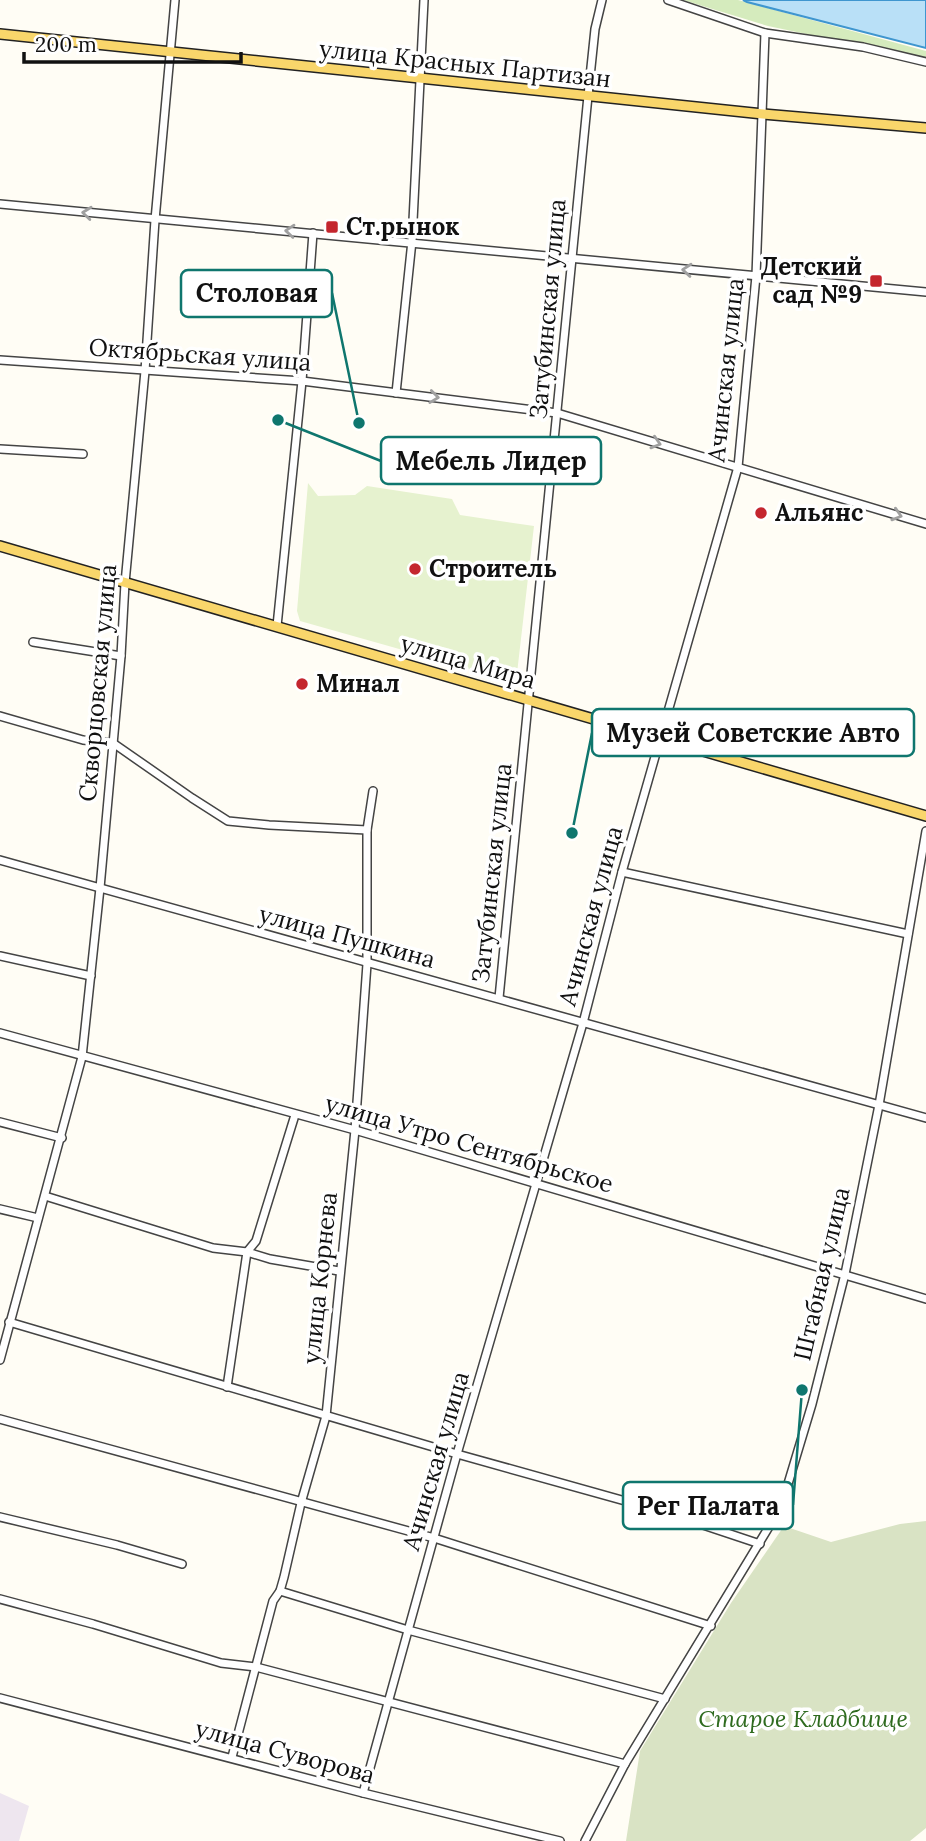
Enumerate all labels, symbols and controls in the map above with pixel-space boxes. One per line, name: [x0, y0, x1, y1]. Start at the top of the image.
scale bar: [24, 21, 242, 65]
text: 200 m: [35, 31, 97, 58]
street label: улица Красных Партизан: [318, 33, 612, 94]
street label: Затубинская улица: [522, 197, 573, 420]
one-way arrow: [81, 206, 92, 221]
place label: Ст.рынок: [346, 211, 460, 242]
marker: Ст.рынок: [324, 219, 340, 235]
one-way arrow: [284, 224, 295, 239]
place label: Детский сад №9: [760, 251, 862, 310]
one-way arrow: [681, 262, 693, 277]
callout: Столовая: [181, 270, 332, 317]
marker: Детский сад №9: [868, 273, 884, 289]
text: Столовая: [196, 276, 318, 309]
street label: Ачинская улица: [700, 276, 751, 464]
street label: Октябрьская улица: [88, 331, 312, 378]
one-way arrow: [428, 390, 440, 405]
one-way arrow: [650, 434, 662, 449]
callout: Мебель Лидер: [381, 437, 601, 484]
text: Мебель Лидер: [395, 444, 587, 477]
place label: Альянс: [775, 497, 864, 528]
marker: Альянс: [753, 505, 769, 521]
one-way arrow: [891, 507, 903, 522]
place label: Строитель: [429, 553, 557, 584]
marker: Строитель: [407, 561, 423, 577]
street label: Скворцовская улица: [72, 563, 123, 803]
street label: улица Мира: [397, 627, 539, 696]
place label: Минал: [316, 668, 400, 699]
marker: Минал: [294, 676, 310, 692]
callout: Музей Советские Авто: [592, 709, 914, 756]
text: Музей Советские Авто: [606, 716, 900, 749]
street label: Затубинская улица: [465, 761, 518, 985]
street label: Ачинская улица: [551, 823, 629, 1010]
street label: улица Пушкина: [256, 898, 439, 975]
street label: улица Утро Сентябрьское: [322, 1088, 617, 1200]
street label: Штабная улица: [786, 1184, 857, 1364]
street label: улица Корнева: [295, 1191, 344, 1365]
street label: Ачинская улица: [395, 1368, 476, 1555]
callout: Рег Палата: [623, 1482, 793, 1529]
text: Рег Палата: [637, 1489, 780, 1522]
park label: Старое Кладбище: [698, 1703, 908, 1734]
street label: улица Суворова: [192, 1713, 378, 1790]

